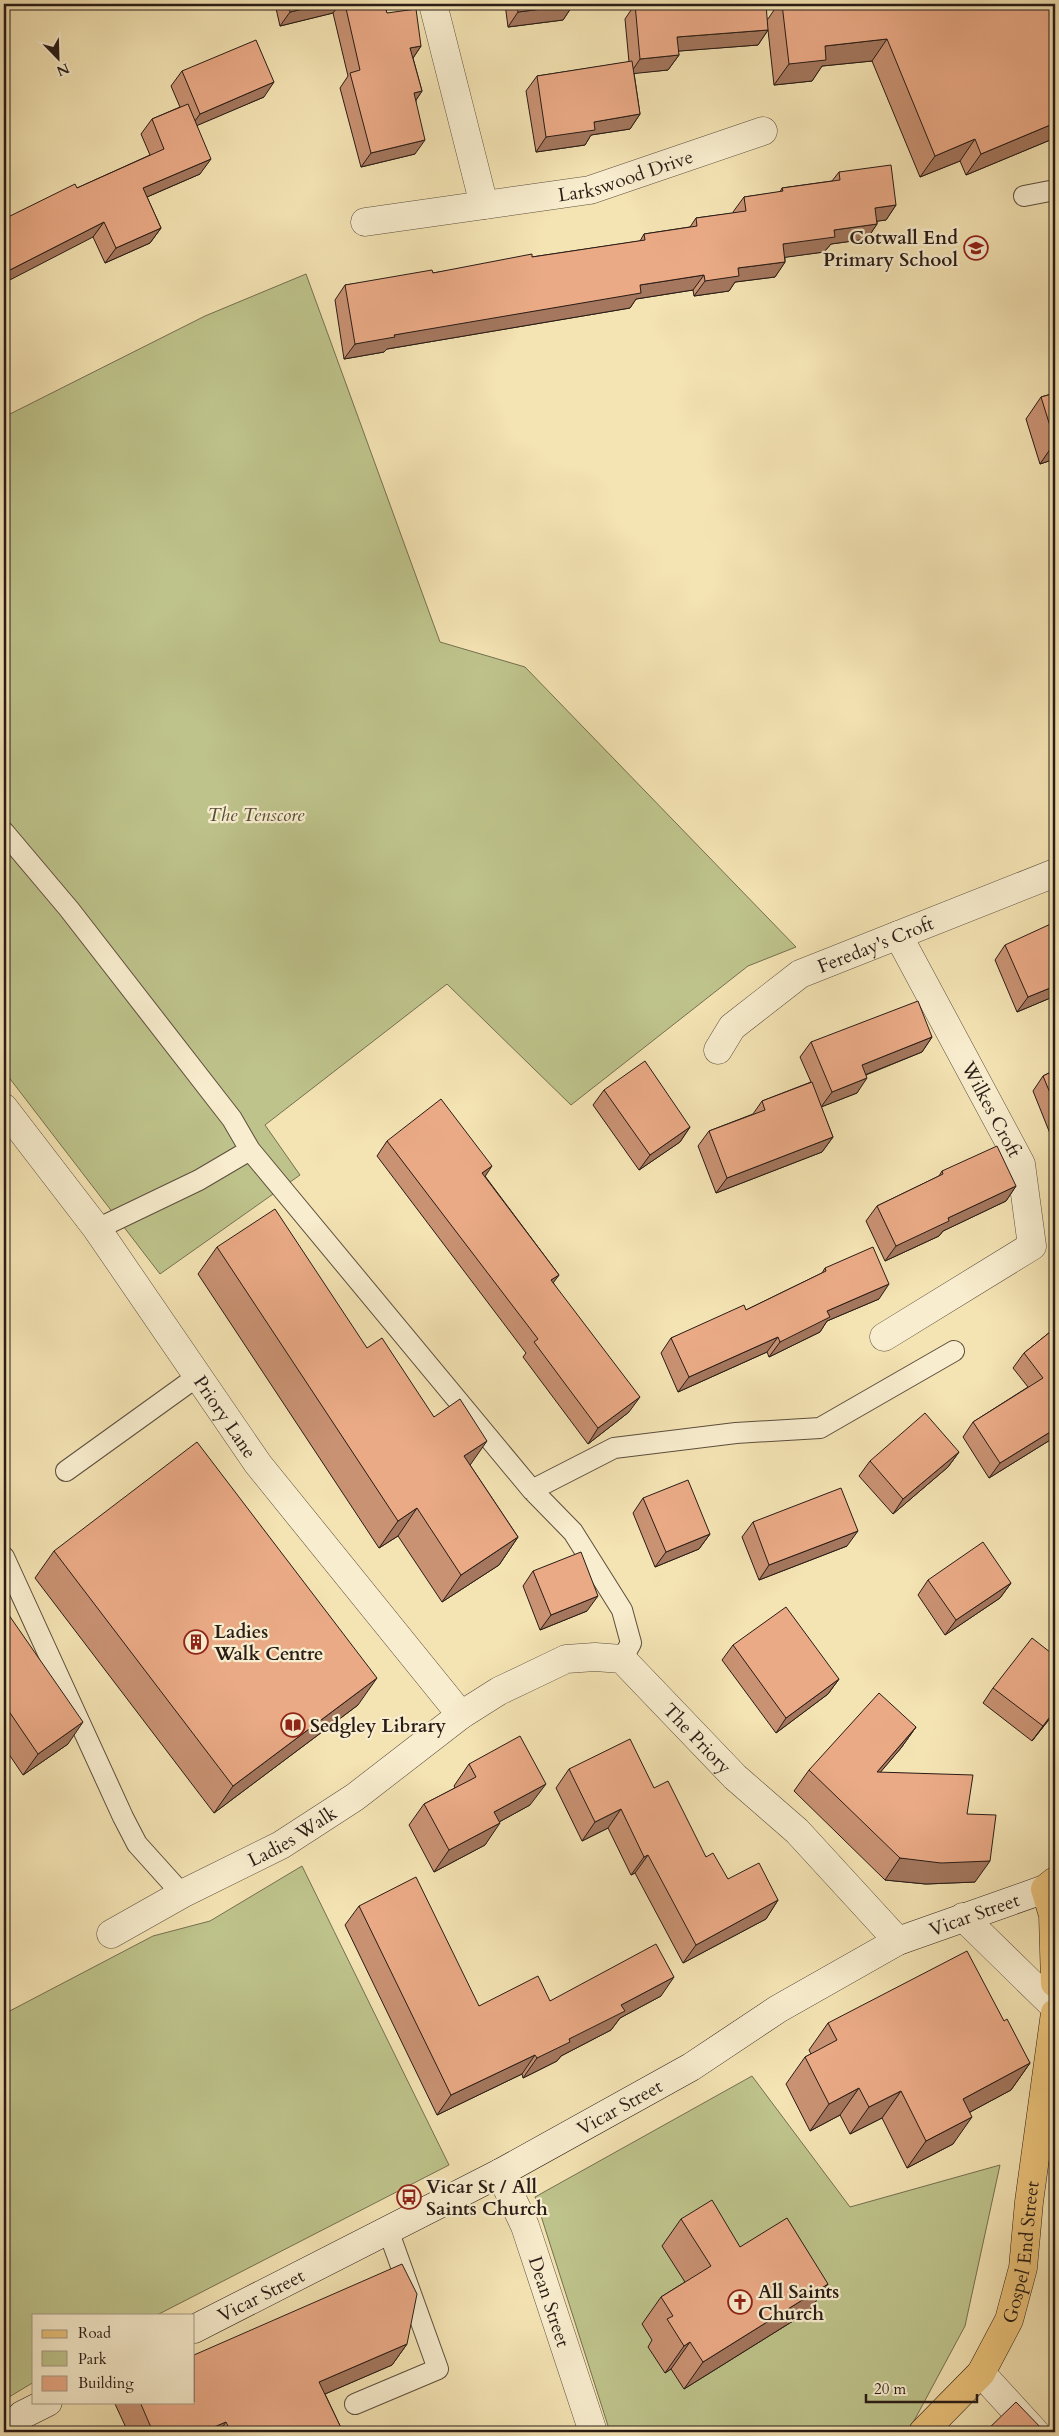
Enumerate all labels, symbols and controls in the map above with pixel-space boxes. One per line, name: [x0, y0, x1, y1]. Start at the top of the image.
north arrow: [32, 32, 82, 82]
text: N: [54, 58, 72, 81]
street label: Larkswood Drive: [556, 144, 697, 208]
place label: Cotwall End Primary School: [823, 225, 958, 273]
school or university icon: Cotwall End Primary School: [963, 235, 989, 261]
park label: The Tenscore: [208, 802, 305, 828]
street label: Fereday's Croft: [814, 910, 937, 980]
street label: Wilkes Croft: [955, 1056, 1027, 1162]
street label: Priory Lane: [187, 1371, 262, 1464]
place label: Ladies Walk Centre: [213, 1619, 323, 1667]
building icon: Ladies Walk Centre: [183, 1629, 209, 1655]
street label: The Priory: [657, 1698, 737, 1780]
library icon: Sedgley Library: [280, 1712, 306, 1738]
place label: Sedgley Library: [310, 1713, 446, 1739]
street label: Ladies Walk: [244, 1800, 343, 1873]
street label: Vicar Street: [926, 1887, 1023, 1943]
street label: Vicar Street: [572, 2073, 667, 2142]
place label: Vicar St / All Saints Church: [426, 2174, 548, 2222]
street label: Gospel End Street: [997, 2179, 1046, 2326]
bus stop icon: Vicar St / All Saints Church: [396, 2184, 422, 2210]
street label: Dean Street: [522, 2253, 576, 2350]
street label: Vicar Street: [213, 2263, 309, 2329]
place label: All Saints Church: [758, 2279, 839, 2327]
church icon: All Saints Church: [727, 2289, 753, 2315]
legend: [32, 2314, 195, 2404]
text: Road: [78, 2323, 111, 2343]
text: Park: [78, 2349, 107, 2369]
scale bar: [866, 2371, 978, 2403]
text: Building: [78, 2373, 134, 2393]
text: 20 m: [874, 2379, 906, 2399]

